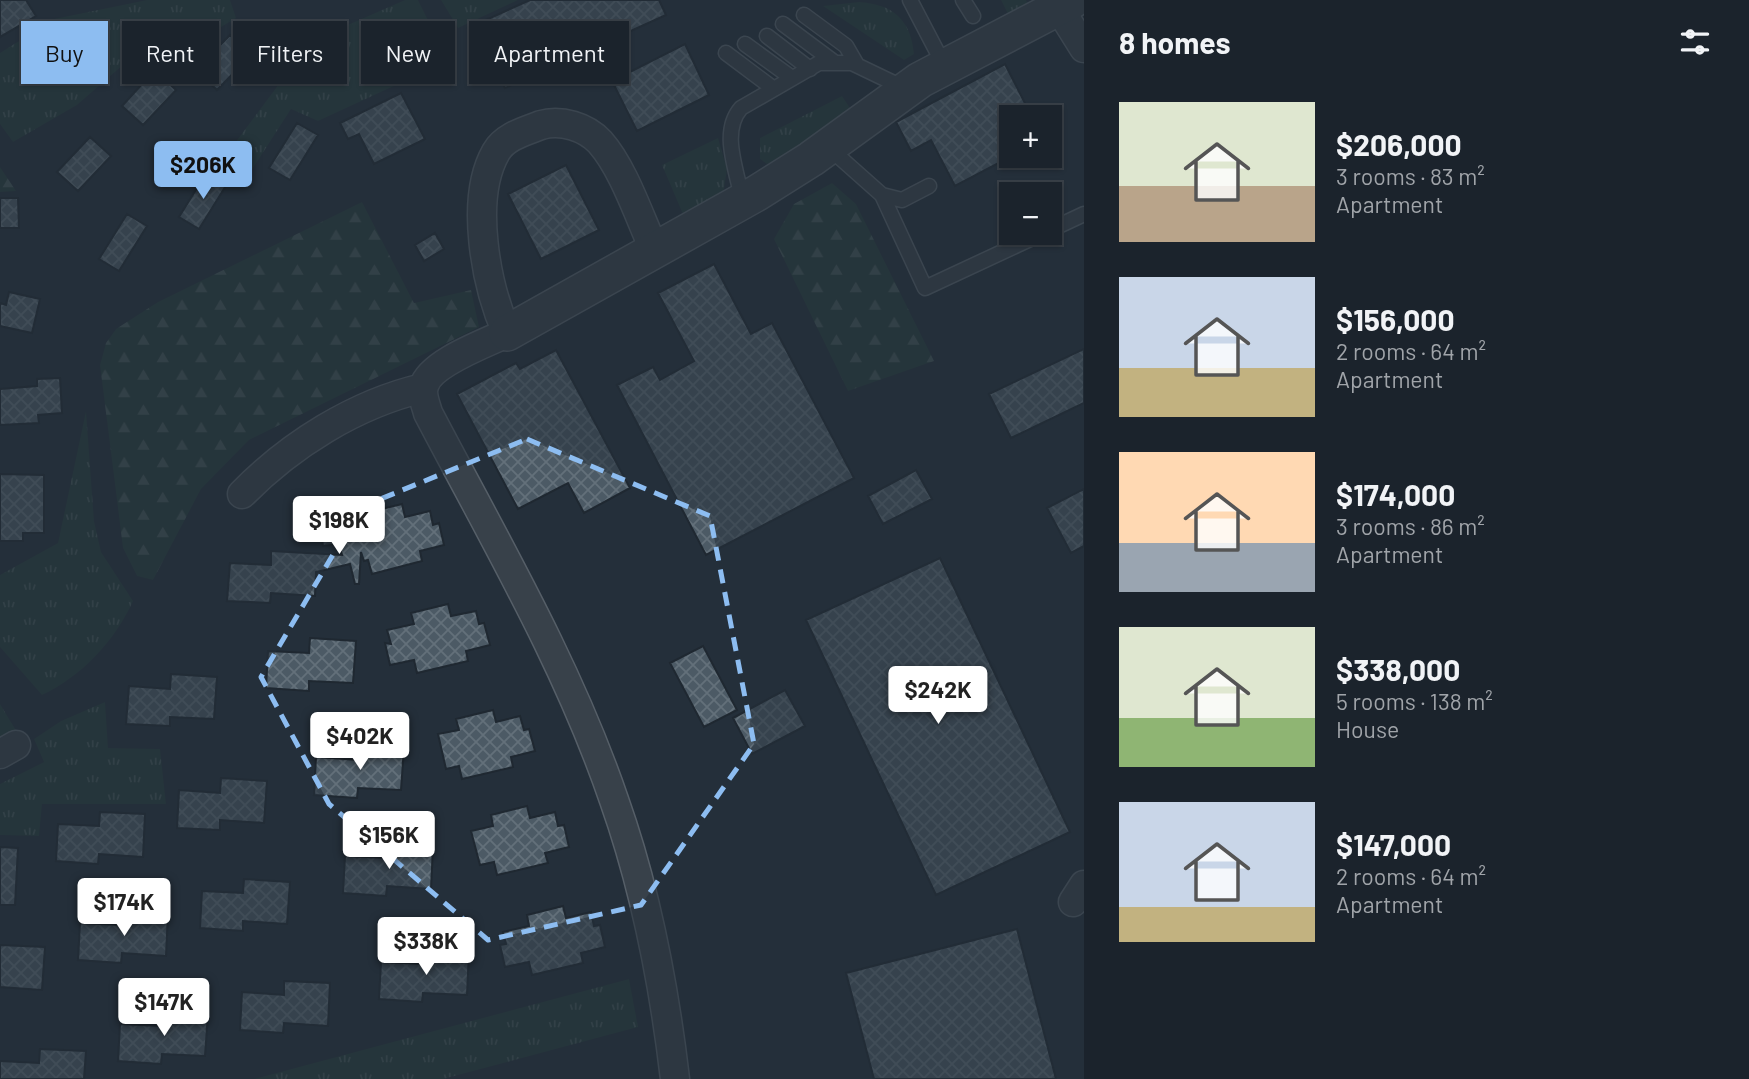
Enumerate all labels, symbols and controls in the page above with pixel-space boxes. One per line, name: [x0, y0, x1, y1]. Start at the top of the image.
chip: Buy: [21, 21, 108, 84]
chip: Rent: [122, 21, 219, 84]
chip: Filters: [233, 21, 347, 84]
chip: New: [361, 21, 455, 84]
chip: Apartment: [469, 21, 629, 84]
icon: filters: [1676, 23, 1714, 61]
text: 8 homes: [1119, 24, 1230, 60]
map controls: [999, 105, 1062, 245]
button: +: [999, 105, 1062, 168]
text: $206,000: [1336, 126, 1462, 162]
icon: home: [1175, 130, 1259, 214]
pin: $206K: [154, 142, 252, 201]
text: $206K: [170, 150, 236, 178]
text: 3 rooms · 83 m²: [1336, 162, 1485, 190]
button: −: [999, 182, 1062, 245]
text: Apartment: [1336, 190, 1443, 218]
text: $156,000: [1336, 301, 1455, 337]
icon: home: [1175, 305, 1259, 389]
text: 2 rooms · 64 m²: [1336, 337, 1486, 365]
text: Apartment: [1336, 365, 1443, 393]
text: $174,000: [1336, 476, 1455, 512]
icon: home: [1175, 480, 1259, 564]
pin: $198K: [290, 496, 388, 556]
text: $198K: [309, 505, 369, 533]
text: 3 rooms · 86 m²: [1336, 512, 1485, 540]
text: Apartment: [1336, 540, 1443, 568]
text: $338,000: [1336, 651, 1460, 687]
icon: home: [1175, 655, 1259, 739]
pin: $242K: [889, 666, 987, 726]
text: $242K: [904, 675, 972, 703]
text: 5 rooms · 138 m²: [1336, 687, 1493, 715]
pin: $402K: [311, 712, 409, 772]
text: House: [1336, 715, 1399, 743]
text: $402K: [326, 721, 394, 749]
pin: $156K: [340, 812, 438, 871]
text: $156K: [359, 820, 419, 848]
text: $147,000: [1336, 826, 1451, 862]
icon: home: [1175, 830, 1259, 914]
text: 2 rooms · 64 m²: [1336, 862, 1486, 890]
pin: $174K: [75, 878, 173, 938]
text: $174K: [93, 887, 155, 915]
text: Apartment: [1336, 890, 1443, 918]
pin: $338K: [377, 918, 475, 977]
text: $338K: [394, 926, 458, 954]
pin: $147K: [115, 978, 213, 1038]
text: $147K: [134, 987, 194, 1015]

